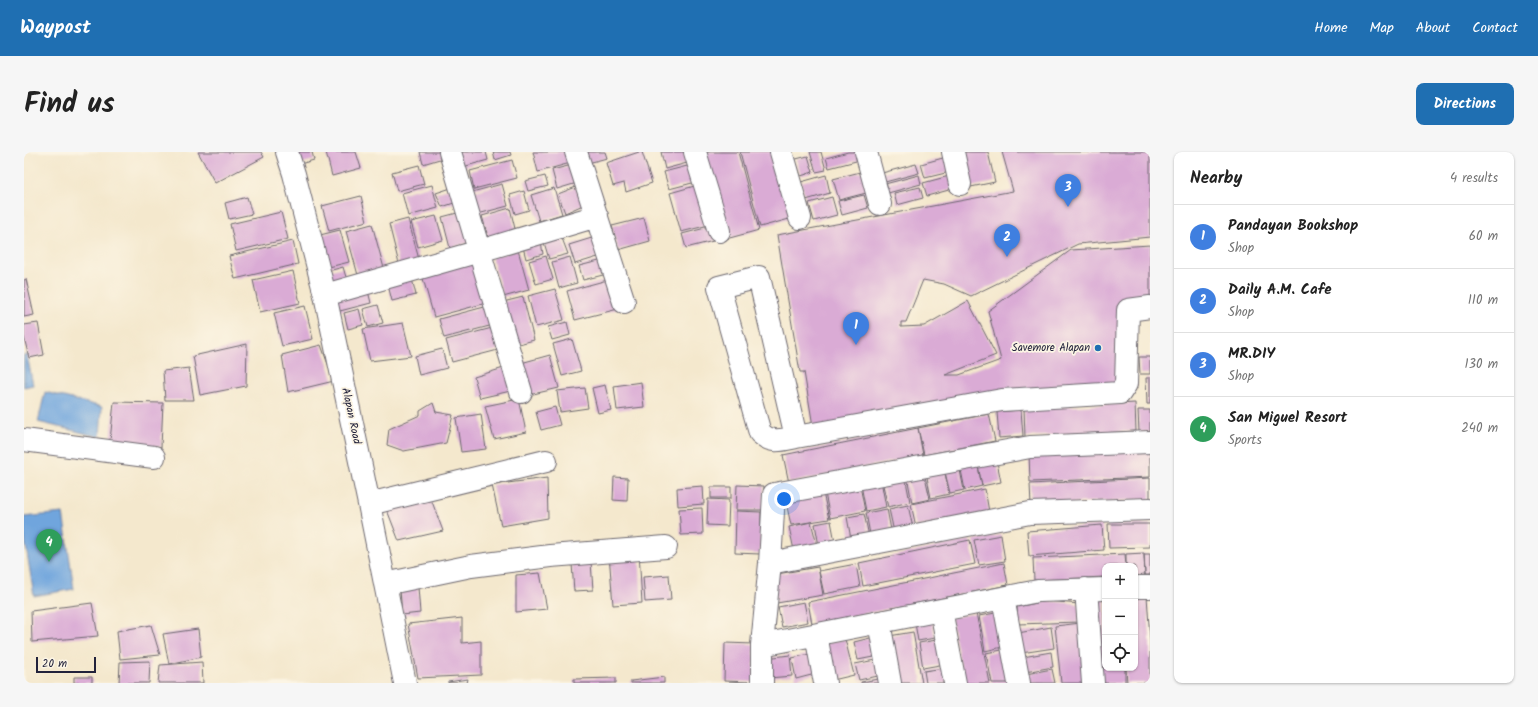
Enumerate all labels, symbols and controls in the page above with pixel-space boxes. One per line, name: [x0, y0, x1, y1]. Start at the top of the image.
text: Waypost: [20, 13, 91, 43]
text: Home: [1314, 17, 1348, 39]
text: Map: [1370, 17, 1394, 39]
text: About: [1416, 17, 1450, 39]
text: Contact: [1472, 17, 1518, 39]
text: Find us: [24, 82, 115, 127]
button: Directions: [1416, 83, 1514, 125]
text: Nearby: [1190, 165, 1242, 192]
text: 4 results: [1450, 168, 1498, 189]
pin: 3: [1055, 174, 1081, 207]
text: Pandayan Bookshop: [1228, 214, 1358, 238]
pin: 2: [994, 224, 1020, 257]
text: 1: [1201, 226, 1205, 247]
text: 60 m: [1469, 226, 1498, 247]
text: Shop: [1228, 238, 1254, 259]
text: Daily A.M. Cafe: [1228, 278, 1332, 302]
text: 2: [1199, 290, 1207, 311]
text: 110 m: [1468, 290, 1498, 311]
text: Shop: [1228, 302, 1254, 323]
pin: 1: [843, 312, 869, 345]
place label: Savemore Alapan: [1012, 339, 1090, 357]
text: MR.DIY: [1228, 342, 1275, 366]
marker: Savemore Alapan: [1093, 343, 1103, 353]
text: 3: [1199, 354, 1207, 375]
text: 130 m: [1464, 354, 1498, 375]
text: Shop: [1228, 366, 1254, 387]
street label: Alapan Road: [336, 386, 366, 446]
text: San Miguel Resort: [1228, 406, 1347, 430]
text: 4: [1199, 418, 1207, 439]
text: 240 m: [1461, 418, 1498, 439]
text: Sports: [1228, 430, 1262, 451]
your location: [774, 489, 794, 509]
pin: 4: [36, 529, 62, 562]
map controls: [1102, 563, 1138, 671]
button: +: [1102, 563, 1138, 599]
button: −: [1102, 599, 1138, 635]
button: locate: [1102, 635, 1138, 671]
scale bar: [36, 655, 96, 674]
text: 20 m: [42, 655, 67, 673]

